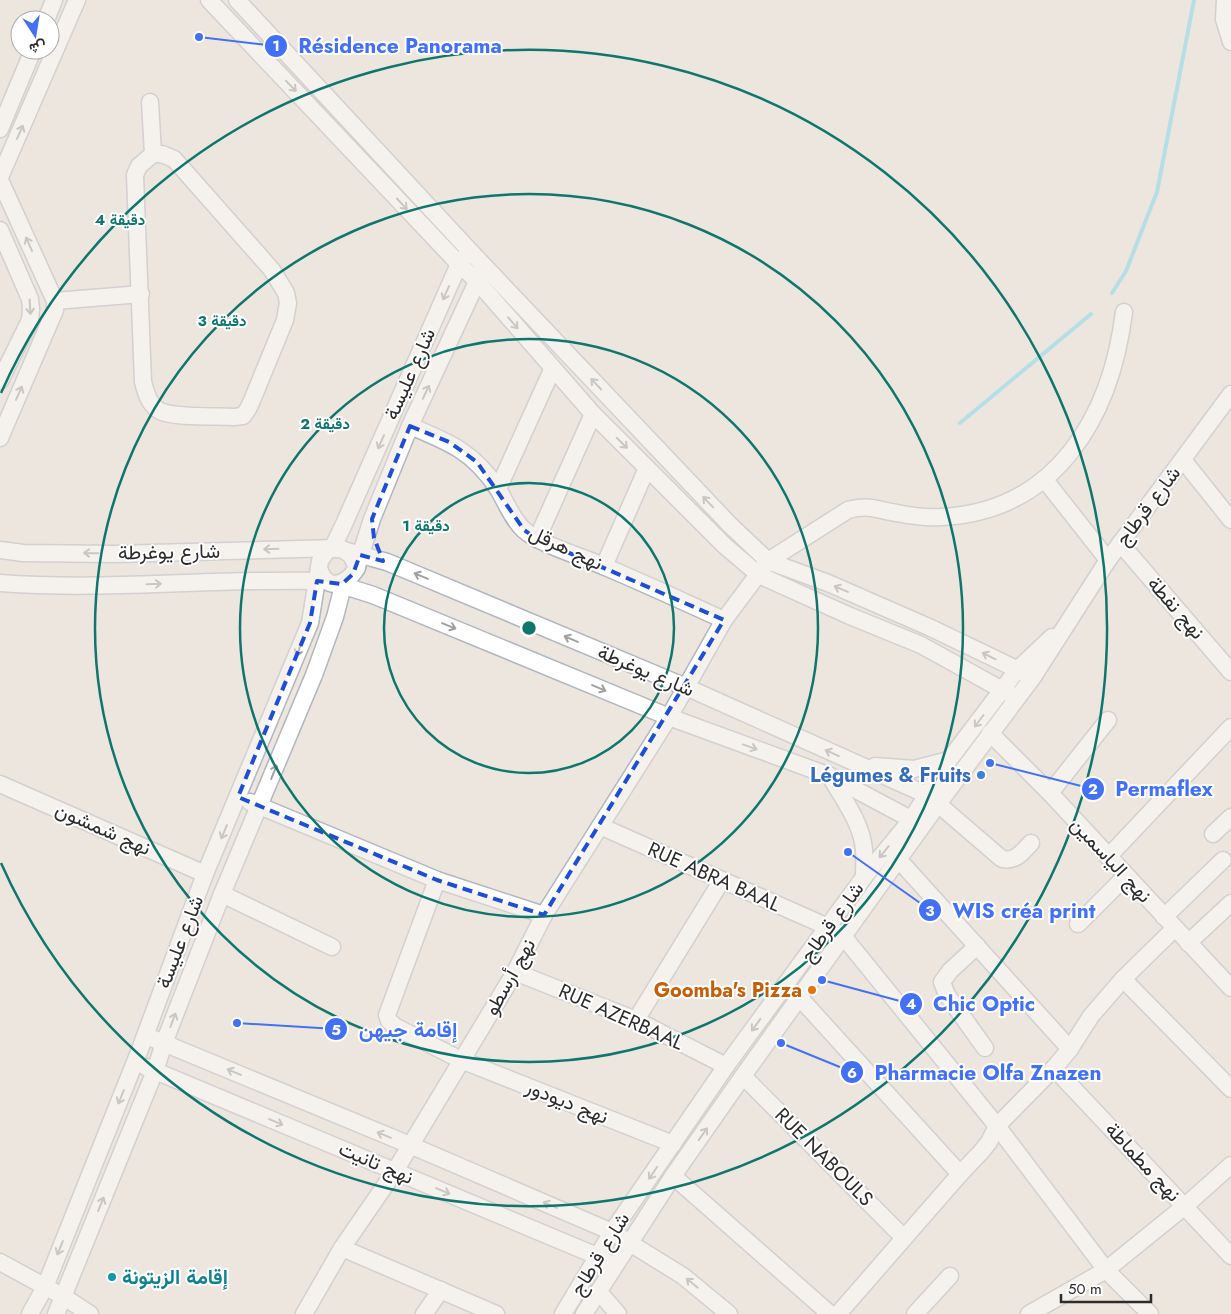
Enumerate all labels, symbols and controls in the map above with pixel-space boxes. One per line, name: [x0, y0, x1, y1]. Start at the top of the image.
north arrow: [10, 10, 60, 60]
callout: Résidence Panorama: [263, 28, 512, 64]
text: Résidence Panorama: [298, 31, 502, 61]
text: 1: [272, 35, 280, 57]
text: ش: [27, 36, 48, 59]
one-way arrow: [285, 79, 297, 92]
one-way arrow: [15, 125, 25, 140]
one-way arrow: [396, 198, 408, 211]
text: 4 دقيقة: [95, 209, 145, 231]
one-way arrow: [24, 237, 34, 252]
one-way arrow: [441, 285, 451, 300]
one-way arrow: [26, 299, 35, 315]
text: 3 دقيقة: [197, 310, 247, 332]
one-way arrow: [507, 317, 518, 330]
street label: شارع عليسة: [377, 324, 443, 424]
one-way arrow: [590, 377, 602, 390]
one-way arrow: [421, 385, 431, 400]
one-way arrow: [14, 386, 24, 401]
text: 2 دقيقة: [300, 413, 350, 435]
one-way arrow: [375, 434, 385, 449]
one-way arrow: [616, 437, 628, 449]
street label: شارع قرطاج: [1108, 460, 1188, 552]
one-way arrow: [702, 495, 714, 508]
text: 1 دقيقة: [402, 515, 450, 537]
street label: نهج هرقل: [524, 518, 608, 578]
street label: شارع يوغرطة: [118, 537, 220, 567]
one-way arrow: [264, 545, 280, 554]
one-way arrow: [84, 548, 100, 558]
street label: نهج نفطة: [1140, 570, 1212, 646]
one-way arrow: [414, 571, 429, 581]
one-way arrow: [145, 580, 161, 589]
one-way arrow: [834, 584, 849, 593]
centre of rings: [520, 619, 538, 637]
one-way arrow: [441, 621, 456, 631]
one-way arrow: [564, 634, 579, 643]
street label: شارع يوغرطة: [593, 638, 699, 704]
one-way arrow: [294, 641, 304, 656]
one-way arrow: [982, 651, 997, 660]
one-way arrow: [591, 684, 606, 693]
one-way arrow: [973, 714, 984, 727]
one-way arrow: [742, 743, 758, 752]
one-way arrow: [825, 748, 840, 758]
place label: Légumes & Fruits: [810, 761, 971, 790]
one-way arrow: [270, 765, 279, 781]
marker: Légumes & Fruits: [975, 769, 987, 781]
callout: Permaflex: [1081, 771, 1223, 807]
text: Permaflex: [1115, 774, 1214, 804]
text: 2: [1088, 778, 1098, 800]
street label: نهج شمشون: [51, 795, 155, 863]
street label: نهج الياسمين: [1064, 811, 1158, 909]
one-way arrow: [218, 824, 228, 839]
street label: RUE ABRA BAAL: [643, 835, 785, 919]
one-way arrow: [878, 846, 889, 859]
street label: شارع قرطاج: [793, 876, 871, 968]
street label: شارع عليسة: [149, 891, 211, 993]
callout: WIS créa print: [918, 892, 1106, 928]
text: WIS créa print: [953, 896, 1096, 926]
text: 3: [925, 900, 935, 922]
street label: نهج أرسطو: [477, 933, 543, 1021]
place label: Goomba's Pizza: [654, 976, 802, 1005]
street label: RUE AZERBAAL: [554, 977, 688, 1057]
marker: Goomba's Pizza: [806, 984, 818, 996]
callout: Chic Optic: [898, 986, 1045, 1022]
text: Chic Optic: [933, 989, 1035, 1019]
text: 4: [906, 993, 916, 1015]
callout: إقامة جيهن: [323, 1011, 467, 1047]
one-way arrow: [169, 1013, 178, 1028]
text: إقامة جيهن: [359, 1015, 457, 1045]
one-way arrow: [751, 1018, 761, 1032]
text: 5: [331, 1019, 341, 1041]
callout: Pharmacie Olfa Znazen: [839, 1054, 1111, 1090]
text: Pharmacie Olfa Znazen: [875, 1058, 1101, 1088]
text: 6: [847, 1062, 857, 1084]
one-way arrow: [227, 1067, 242, 1077]
street label: نهج ديودور: [521, 1072, 613, 1132]
one-way arrow: [115, 1089, 125, 1104]
street label: RUE NABOULS: [768, 1101, 880, 1213]
street label: نهج مطماطة: [1098, 1116, 1188, 1208]
one-way arrow: [269, 1118, 284, 1127]
one-way arrow: [698, 1127, 708, 1141]
one-way arrow: [377, 1129, 392, 1139]
street label: نهج تانيت: [334, 1134, 418, 1192]
one-way arrow: [648, 1166, 658, 1180]
one-way arrow: [434, 1187, 450, 1196]
one-way arrow: [97, 1197, 106, 1212]
one-way arrow: [543, 1200, 558, 1210]
street label: شارع قرطاج: [563, 1207, 637, 1301]
one-way arrow: [55, 1240, 65, 1255]
place label: إقامة الزيتونة: [122, 1263, 228, 1292]
marker: إقامة الزيتونة: [106, 1271, 118, 1283]
scale bar: [1061, 1272, 1151, 1304]
one-way arrow: [685, 1278, 698, 1289]
text: 50 m: [1068, 1278, 1102, 1300]

